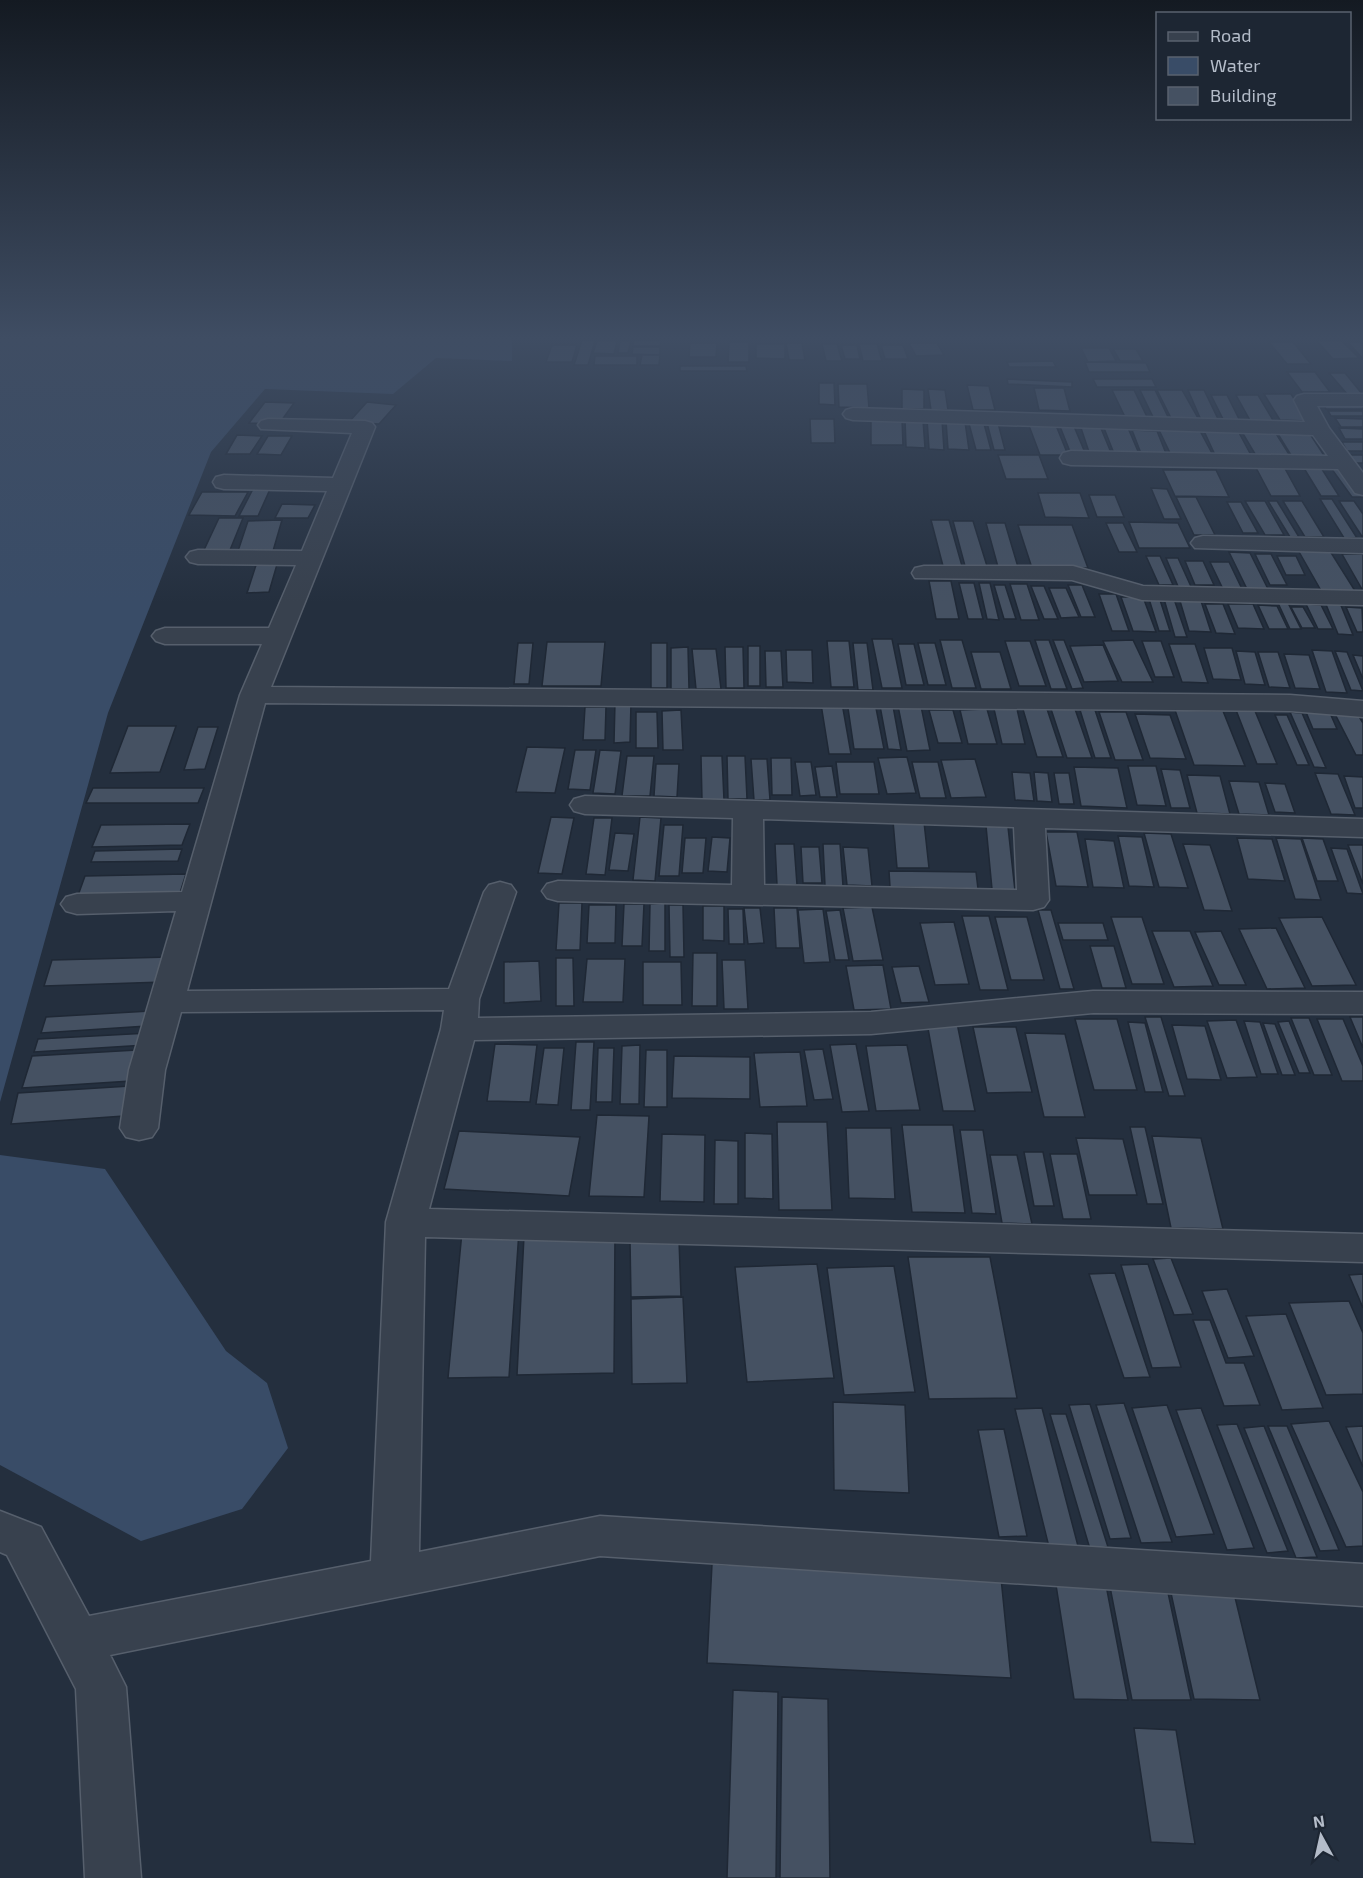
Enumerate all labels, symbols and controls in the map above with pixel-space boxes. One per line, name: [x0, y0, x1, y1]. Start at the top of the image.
legend: [1156, 12, 1351, 120]
text: Road: [1210, 24, 1251, 46]
text: Water: [1210, 54, 1260, 76]
text: Building: [1210, 84, 1277, 106]
north arrow: [1291, 1806, 1351, 1866]
text: N: [1312, 1810, 1326, 1831]

